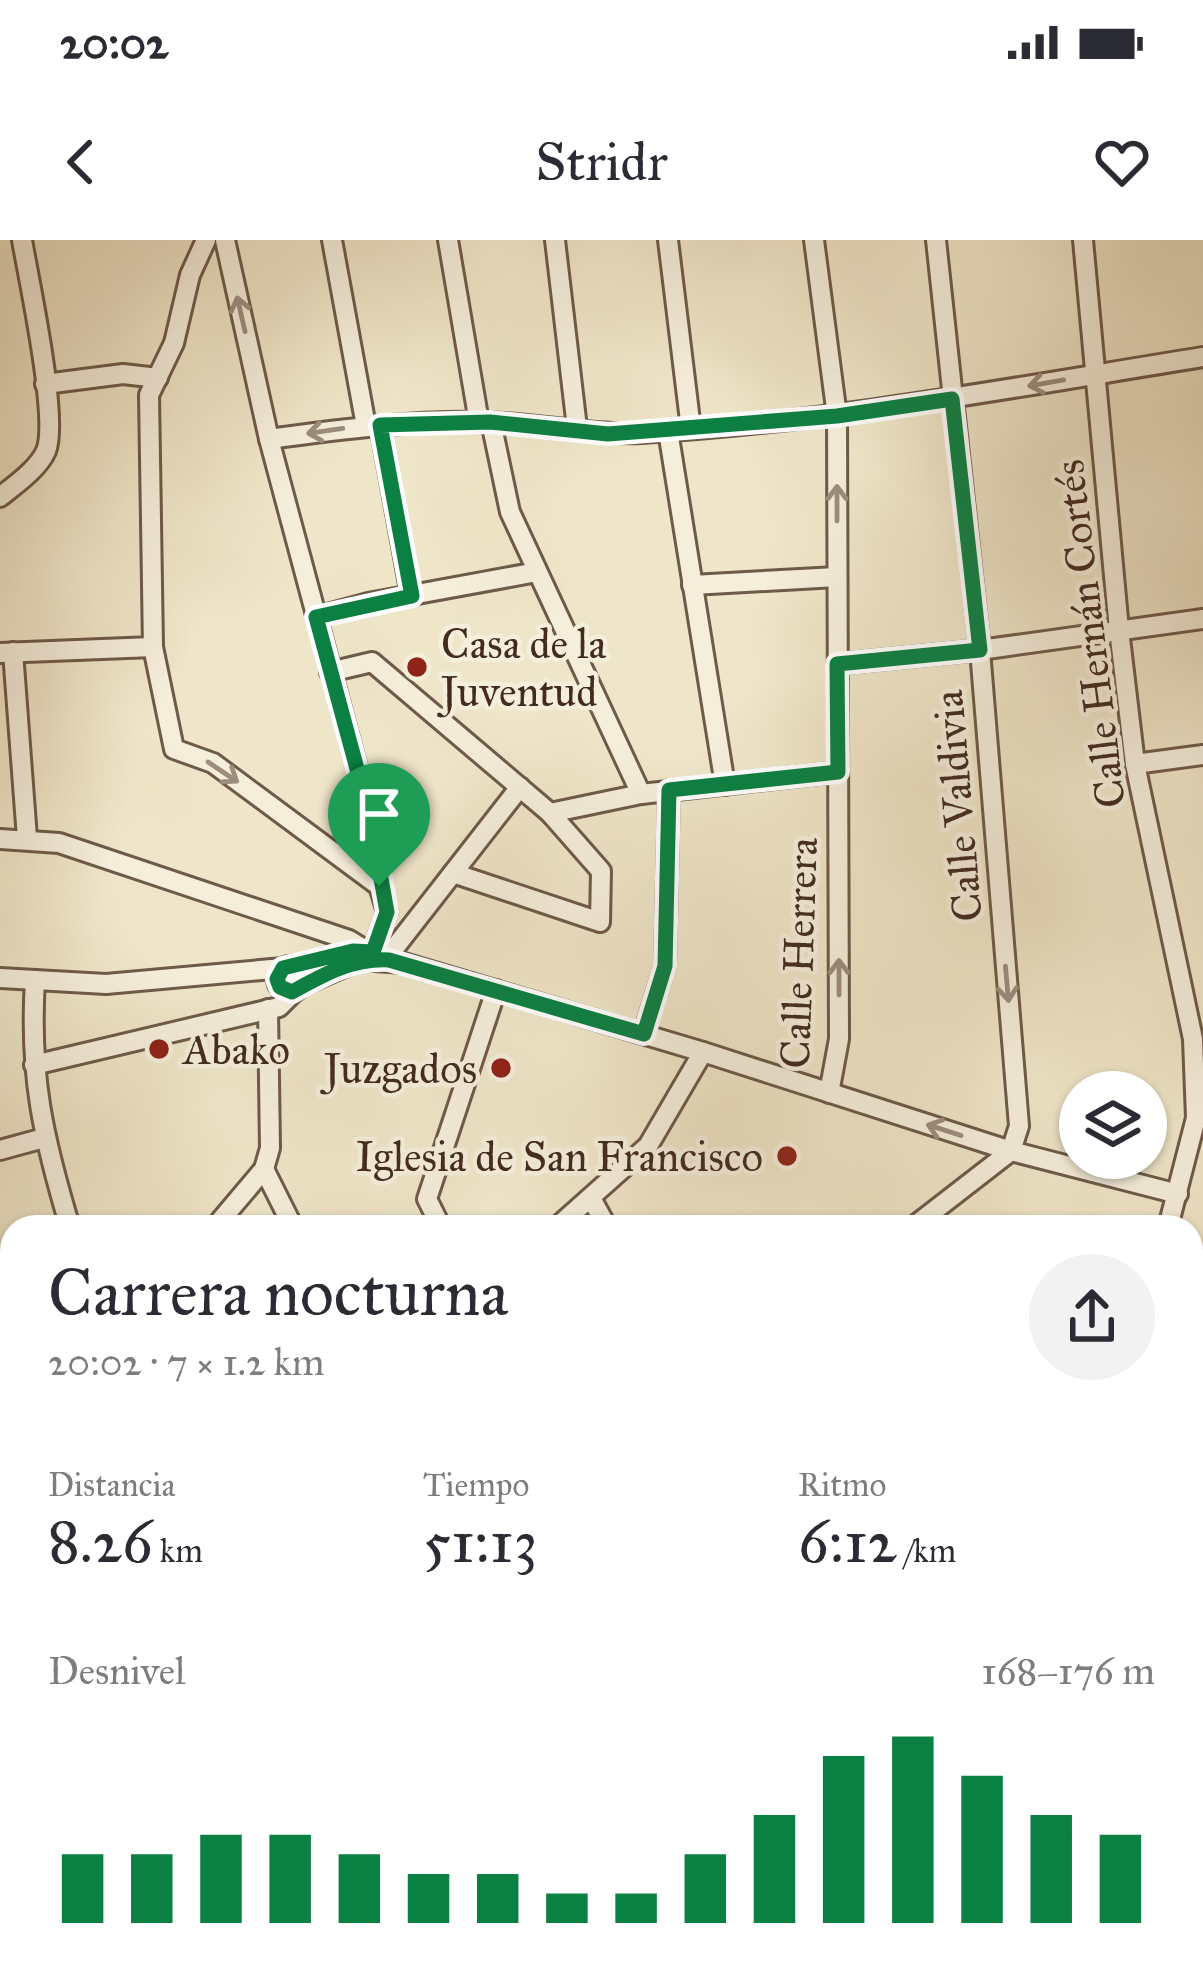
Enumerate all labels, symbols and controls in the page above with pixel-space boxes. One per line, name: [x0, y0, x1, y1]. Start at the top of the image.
text: 20:02: [60, 15, 168, 70]
icon: back: [48, 129, 114, 195]
text: Stridr: [535, 129, 668, 195]
icon: heart: [1089, 129, 1155, 195]
one-way arrow: [229, 296, 251, 334]
one-way arrow: [1027, 372, 1066, 395]
one-way arrow: [306, 421, 345, 443]
street label: Calle Hernán Cortés: [1043, 457, 1137, 811]
one-way arrow: [826, 484, 848, 523]
place label: Casa de la Juventud: [437, 618, 606, 718]
marker: Casa de la Juventud: [404, 654, 430, 680]
street label: Calle Valdivia: [922, 688, 994, 924]
one-way arrow: [206, 759, 240, 784]
pin: [328, 763, 430, 886]
icon: arrive: [346, 781, 412, 847]
street label: Calle Herrera: [769, 836, 829, 1069]
one-way arrow: [828, 958, 850, 997]
one-way arrow: [996, 963, 1019, 1002]
place label: Abako: [181, 1024, 290, 1076]
marker: Abako: [146, 1036, 172, 1062]
place label: Juzgados: [320, 1043, 477, 1095]
marker: Juzgados: [488, 1055, 514, 1081]
map controls: [1059, 1071, 1167, 1179]
button: layers: [1059, 1071, 1167, 1179]
one-way arrow: [926, 1117, 964, 1139]
place label: Iglesia de San Francisco: [356, 1131, 763, 1183]
marker: Iglesia de San Francisco: [774, 1143, 800, 1169]
text: Carrera nocturna: [48, 1252, 508, 1333]
button: share: [1029, 1254, 1155, 1380]
text: 20:02 · 7 × 1.2 km: [48, 1338, 324, 1386]
text: Distancia: [48, 1465, 176, 1505]
text: Tiempo: [423, 1465, 529, 1505]
text: Ritmo: [798, 1465, 886, 1505]
text: 8.26: [48, 1505, 153, 1578]
text: 51:13: [423, 1505, 537, 1578]
text: 6:12: [798, 1505, 897, 1578]
text: km: [153, 1531, 203, 1571]
text: /km: [897, 1531, 956, 1571]
text: Desnivel: [48, 1647, 186, 1695]
text: 168–176 m: [981, 1647, 1155, 1695]

